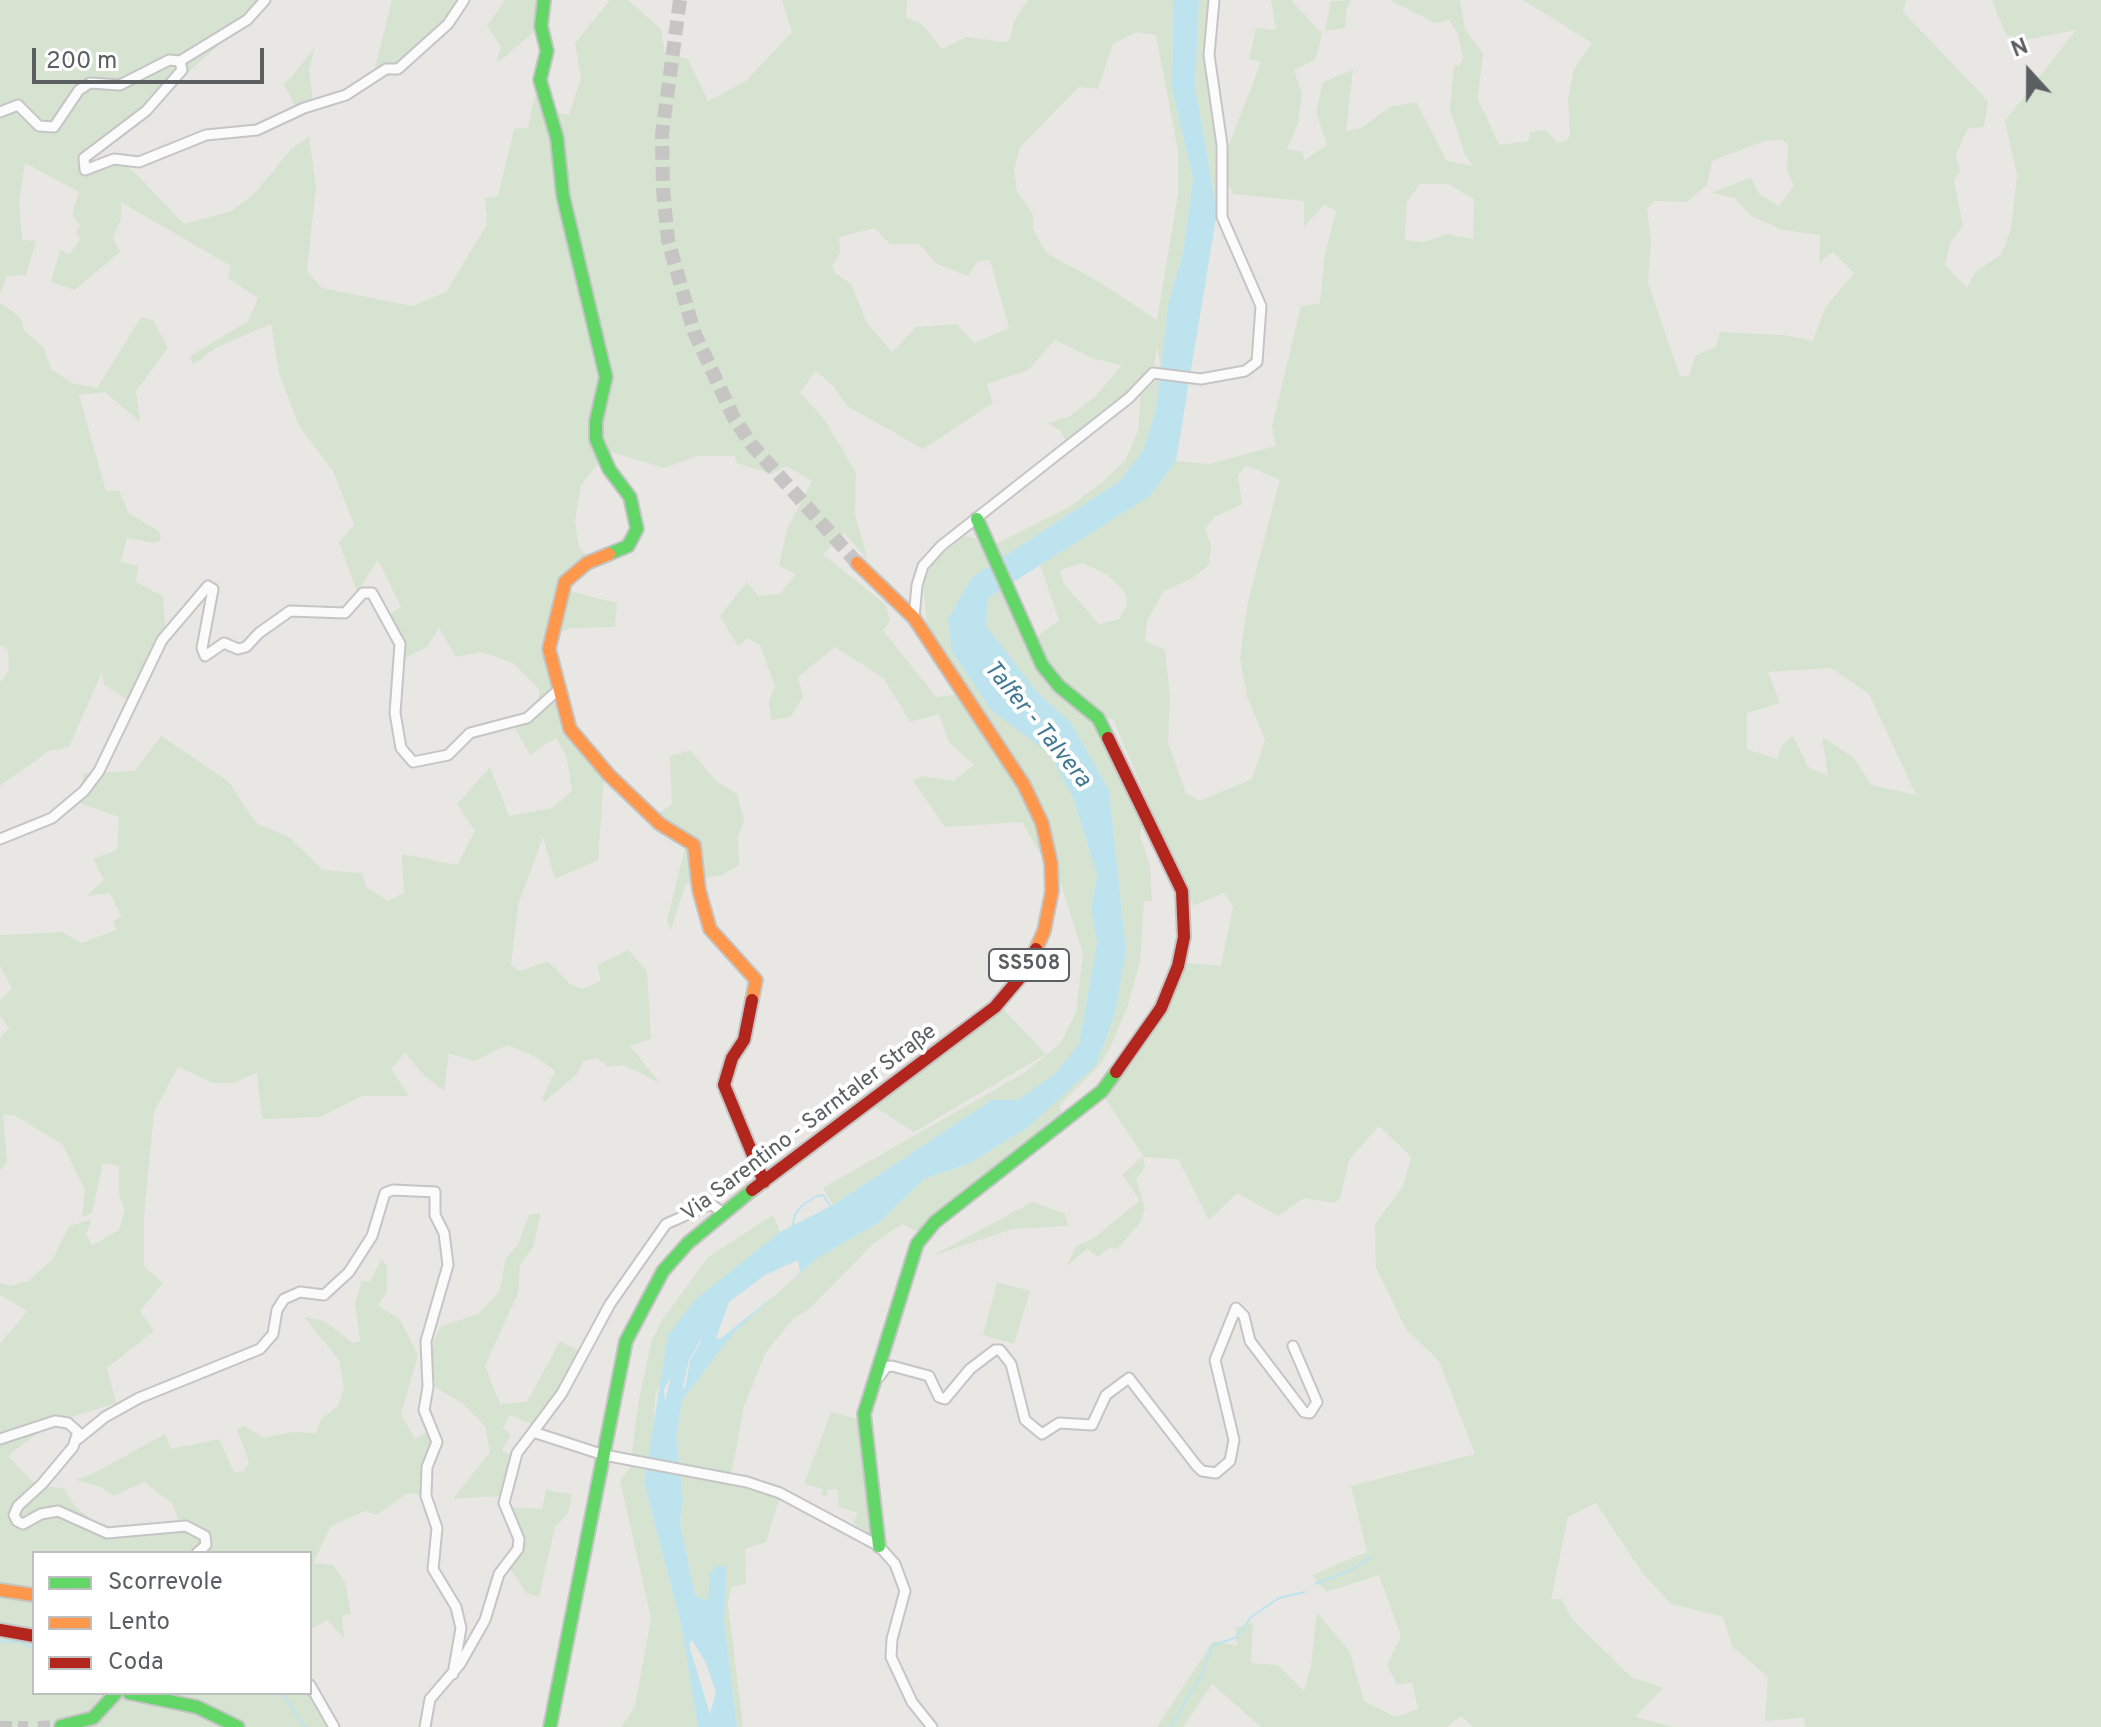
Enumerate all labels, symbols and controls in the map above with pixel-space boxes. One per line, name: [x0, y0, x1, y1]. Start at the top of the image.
scale bar: [36, 32, 268, 82]
north arrow: [1989, 32, 2069, 112]
text: N: [2008, 34, 2032, 65]
text: 200 m: [46, 47, 117, 77]
water label: Talfer - Talvera: [976, 656, 1096, 794]
road number: SS508: [989, 949, 1069, 981]
street label: Via Sarentino - Sarntaler Straße: [677, 1020, 943, 1228]
legend: [32, 1551, 312, 1695]
text: Scorrevole: [108, 1568, 223, 1598]
text: Lento: [108, 1608, 170, 1638]
text: Coda: [108, 1648, 164, 1678]

